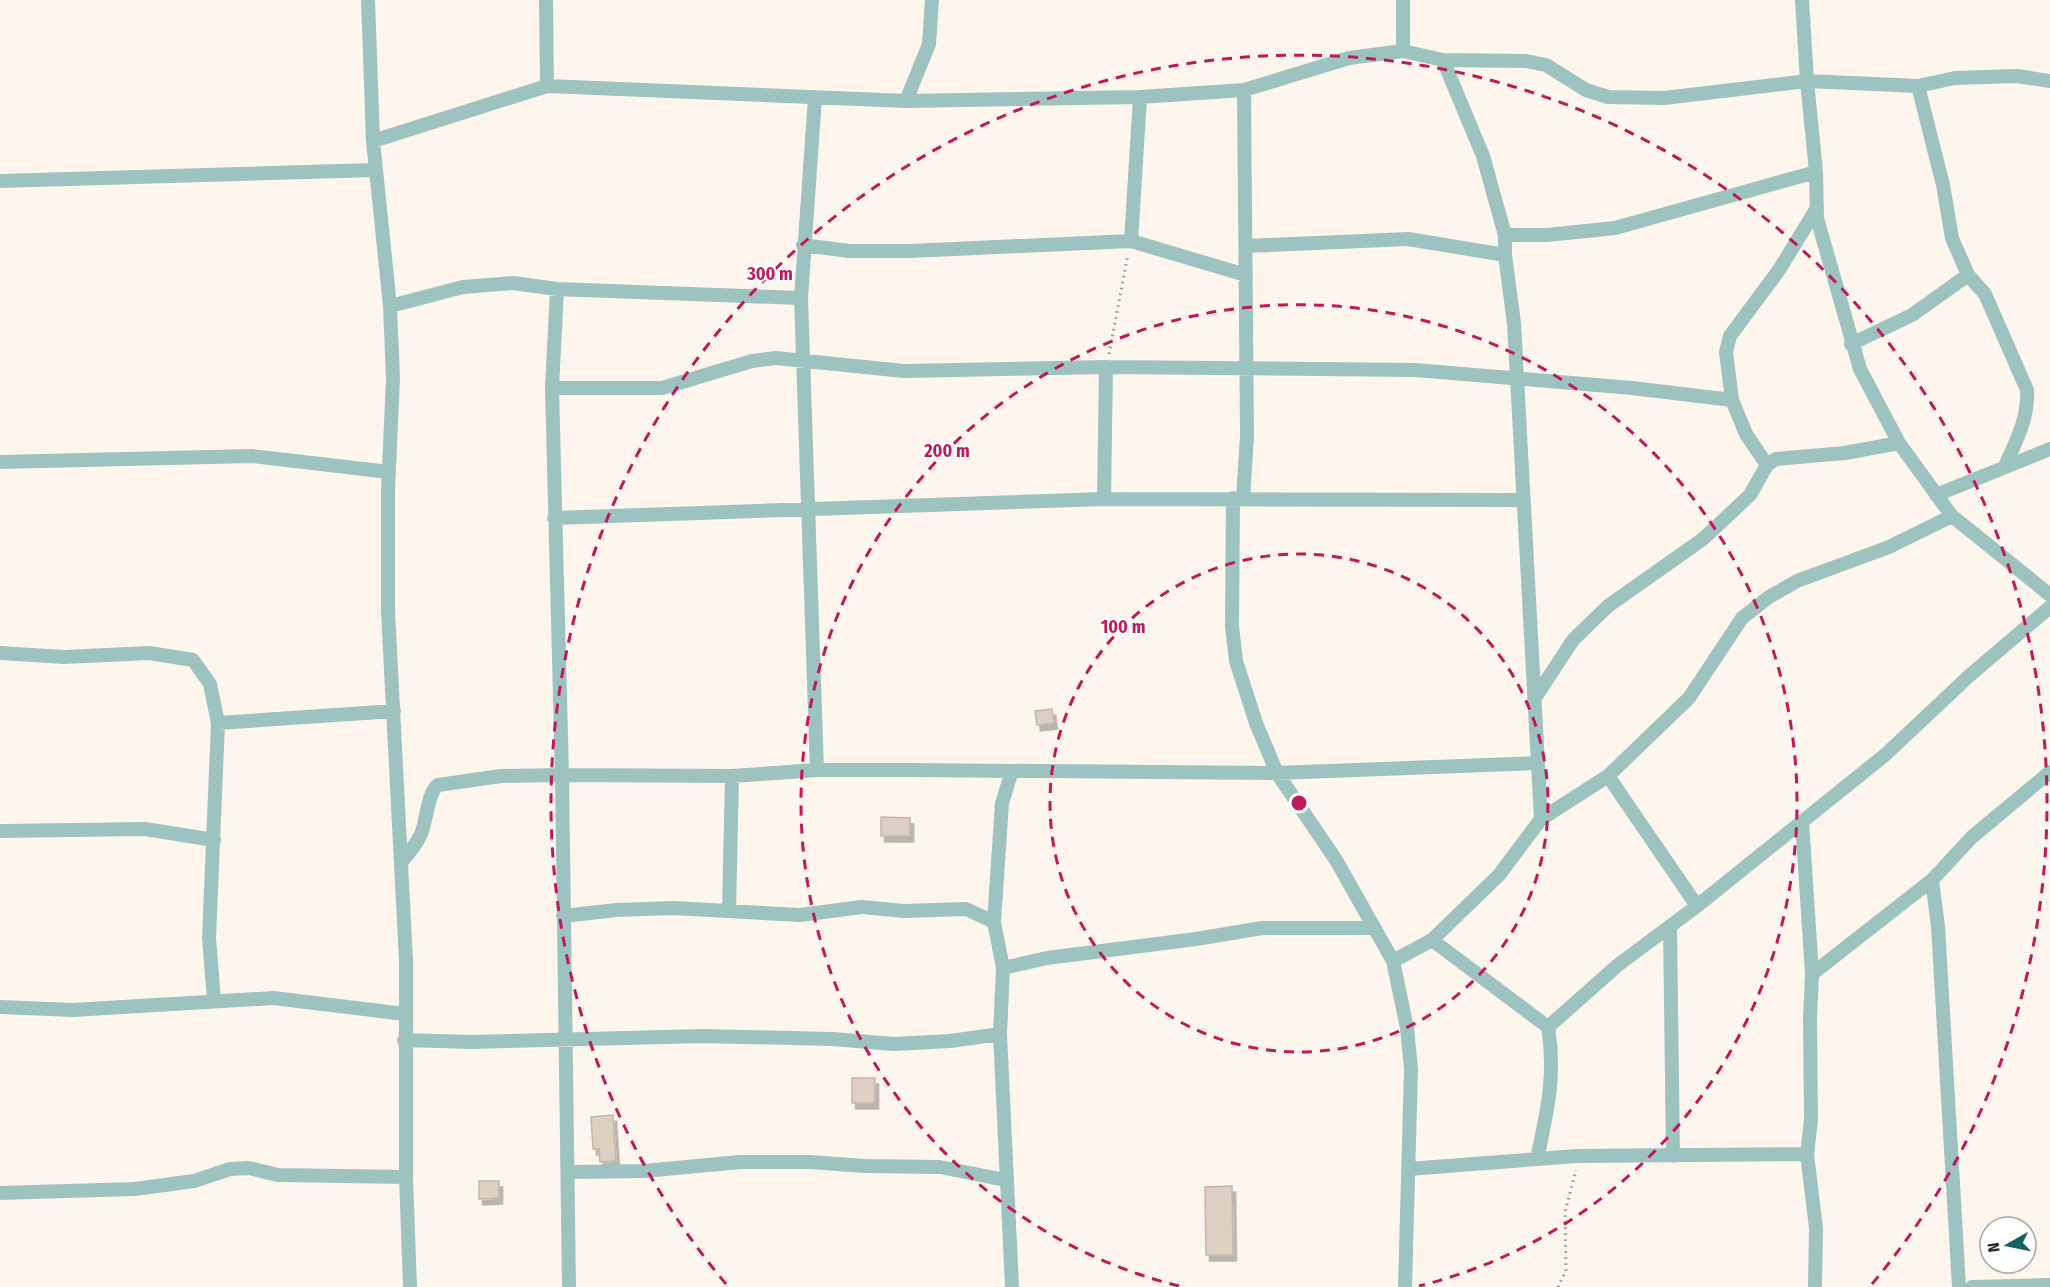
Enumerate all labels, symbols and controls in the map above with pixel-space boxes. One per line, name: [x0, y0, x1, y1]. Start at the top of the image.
text: 300 m: [746, 263, 793, 285]
text: 200 m: [923, 440, 970, 462]
text: 100 m: [1101, 616, 1145, 638]
centre of rings: [1289, 793, 1309, 813]
north arrow: [1978, 1215, 2038, 1275]
text: N: [1984, 1241, 2004, 1253]

